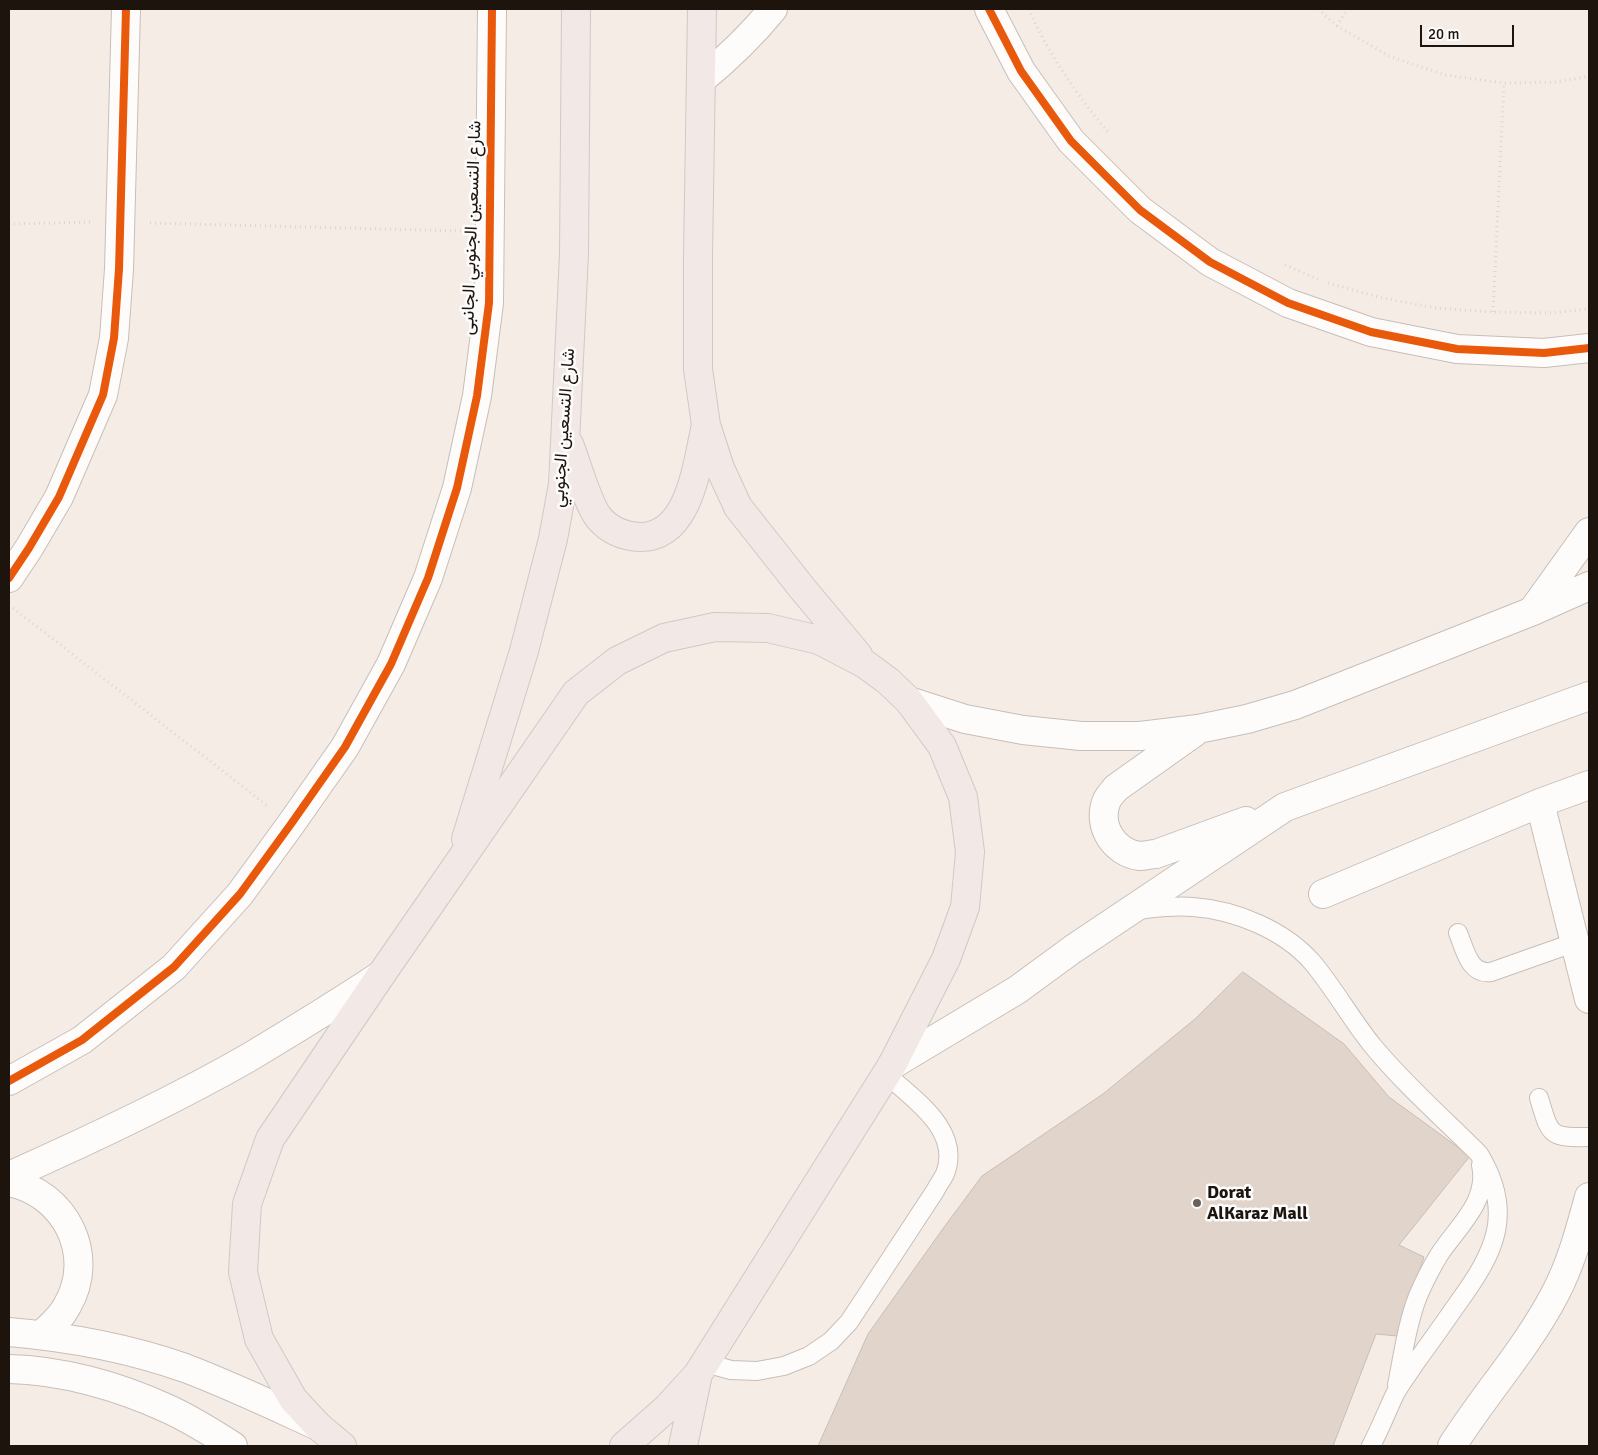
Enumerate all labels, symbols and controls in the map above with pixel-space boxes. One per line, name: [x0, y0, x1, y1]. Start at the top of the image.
scale bar: [1423, 15, 1517, 47]
text: 20 m: [1428, 25, 1459, 43]
street label: شارع التسعين الجنوبي الجانبى: [457, 120, 487, 336]
street label: شارع التسعين الجنوبي: [548, 347, 580, 509]
place label: Dorat AlKaraz Mall: [1207, 1182, 1308, 1224]
marker: Dorat AlKaraz Mall: [1191, 1197, 1203, 1209]

